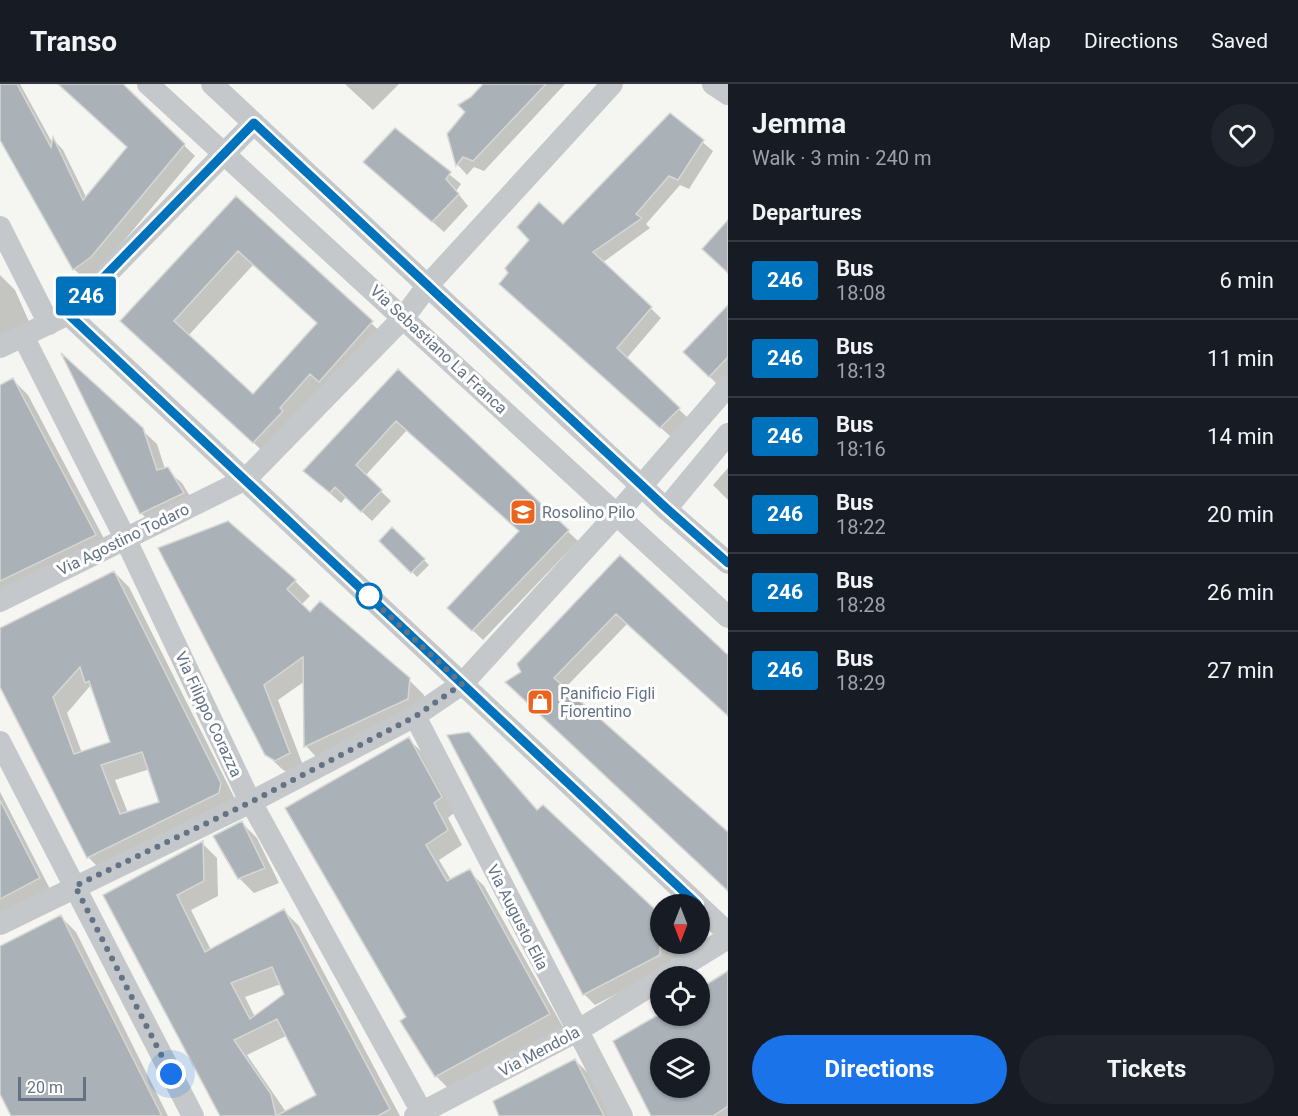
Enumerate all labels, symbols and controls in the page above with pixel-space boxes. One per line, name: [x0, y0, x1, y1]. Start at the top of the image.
text: Transo: [30, 25, 117, 58]
text: Map: [1009, 29, 1051, 53]
text: Directions: [1084, 29, 1178, 53]
text: Saved: [1211, 29, 1268, 53]
button: heart: [1211, 104, 1274, 167]
text: Jemma: [752, 107, 846, 140]
text: Walk · 3 min · 240 m: [752, 146, 931, 170]
text: Departures: [752, 200, 862, 225]
text: Bus: [836, 256, 874, 281]
text: 246: [767, 268, 803, 292]
text: 6 min: [1219, 268, 1274, 293]
line badge: 246: [52, 276, 121, 316]
street label: Via Sebastiano La Franca: [366, 281, 511, 418]
text: 18:08: [836, 281, 886, 305]
text: 246: [68, 284, 104, 308]
text: Bus: [836, 334, 874, 359]
text: 246: [767, 346, 803, 370]
text: 11 min: [1207, 346, 1274, 371]
text: 18:13: [836, 359, 886, 383]
text: Bus: [836, 412, 874, 437]
text: 246: [767, 424, 803, 448]
text: 14 min: [1207, 424, 1274, 449]
text: 18:16: [836, 437, 886, 461]
text: Bus: [836, 490, 874, 515]
school or university icon: Rosolino Pilo: [508, 497, 538, 527]
street label: Via Agostino Todaro: [54, 499, 192, 580]
text: 246: [767, 502, 803, 526]
text: 20 min: [1207, 502, 1274, 527]
place label: Rosolino Pilo: [542, 503, 635, 522]
text: 18:22: [836, 515, 886, 539]
text: Bus: [836, 568, 874, 593]
text: 246: [767, 580, 803, 604]
text: 26 min: [1207, 580, 1274, 605]
unlabelled marker: [356, 583, 382, 609]
text: 18:28: [836, 593, 886, 617]
text: Bus: [836, 646, 874, 671]
street label: Via Filippo Corazza: [171, 648, 246, 780]
text: 246: [767, 658, 803, 682]
text: 27 min: [1207, 658, 1274, 683]
text: 18:29: [836, 671, 886, 695]
place label: Panificio Figli Fiorentino: [560, 684, 655, 721]
shop icon: Panificio Figli Fiorentino: [525, 687, 555, 717]
street label: Via Augusto Elia: [483, 861, 552, 973]
north arrow: [650, 894, 710, 954]
map controls: [650, 894, 710, 1098]
button: locate: [650, 966, 710, 1026]
street label: Via Mendola: [496, 1022, 583, 1081]
button: Directions: [752, 1035, 1007, 1104]
button: Tickets: [1019, 1035, 1274, 1104]
button: layers: [650, 1038, 710, 1098]
your location: [156, 1059, 186, 1089]
scale bar: [18, 1074, 86, 1102]
text: 20 m: [27, 1078, 63, 1097]

